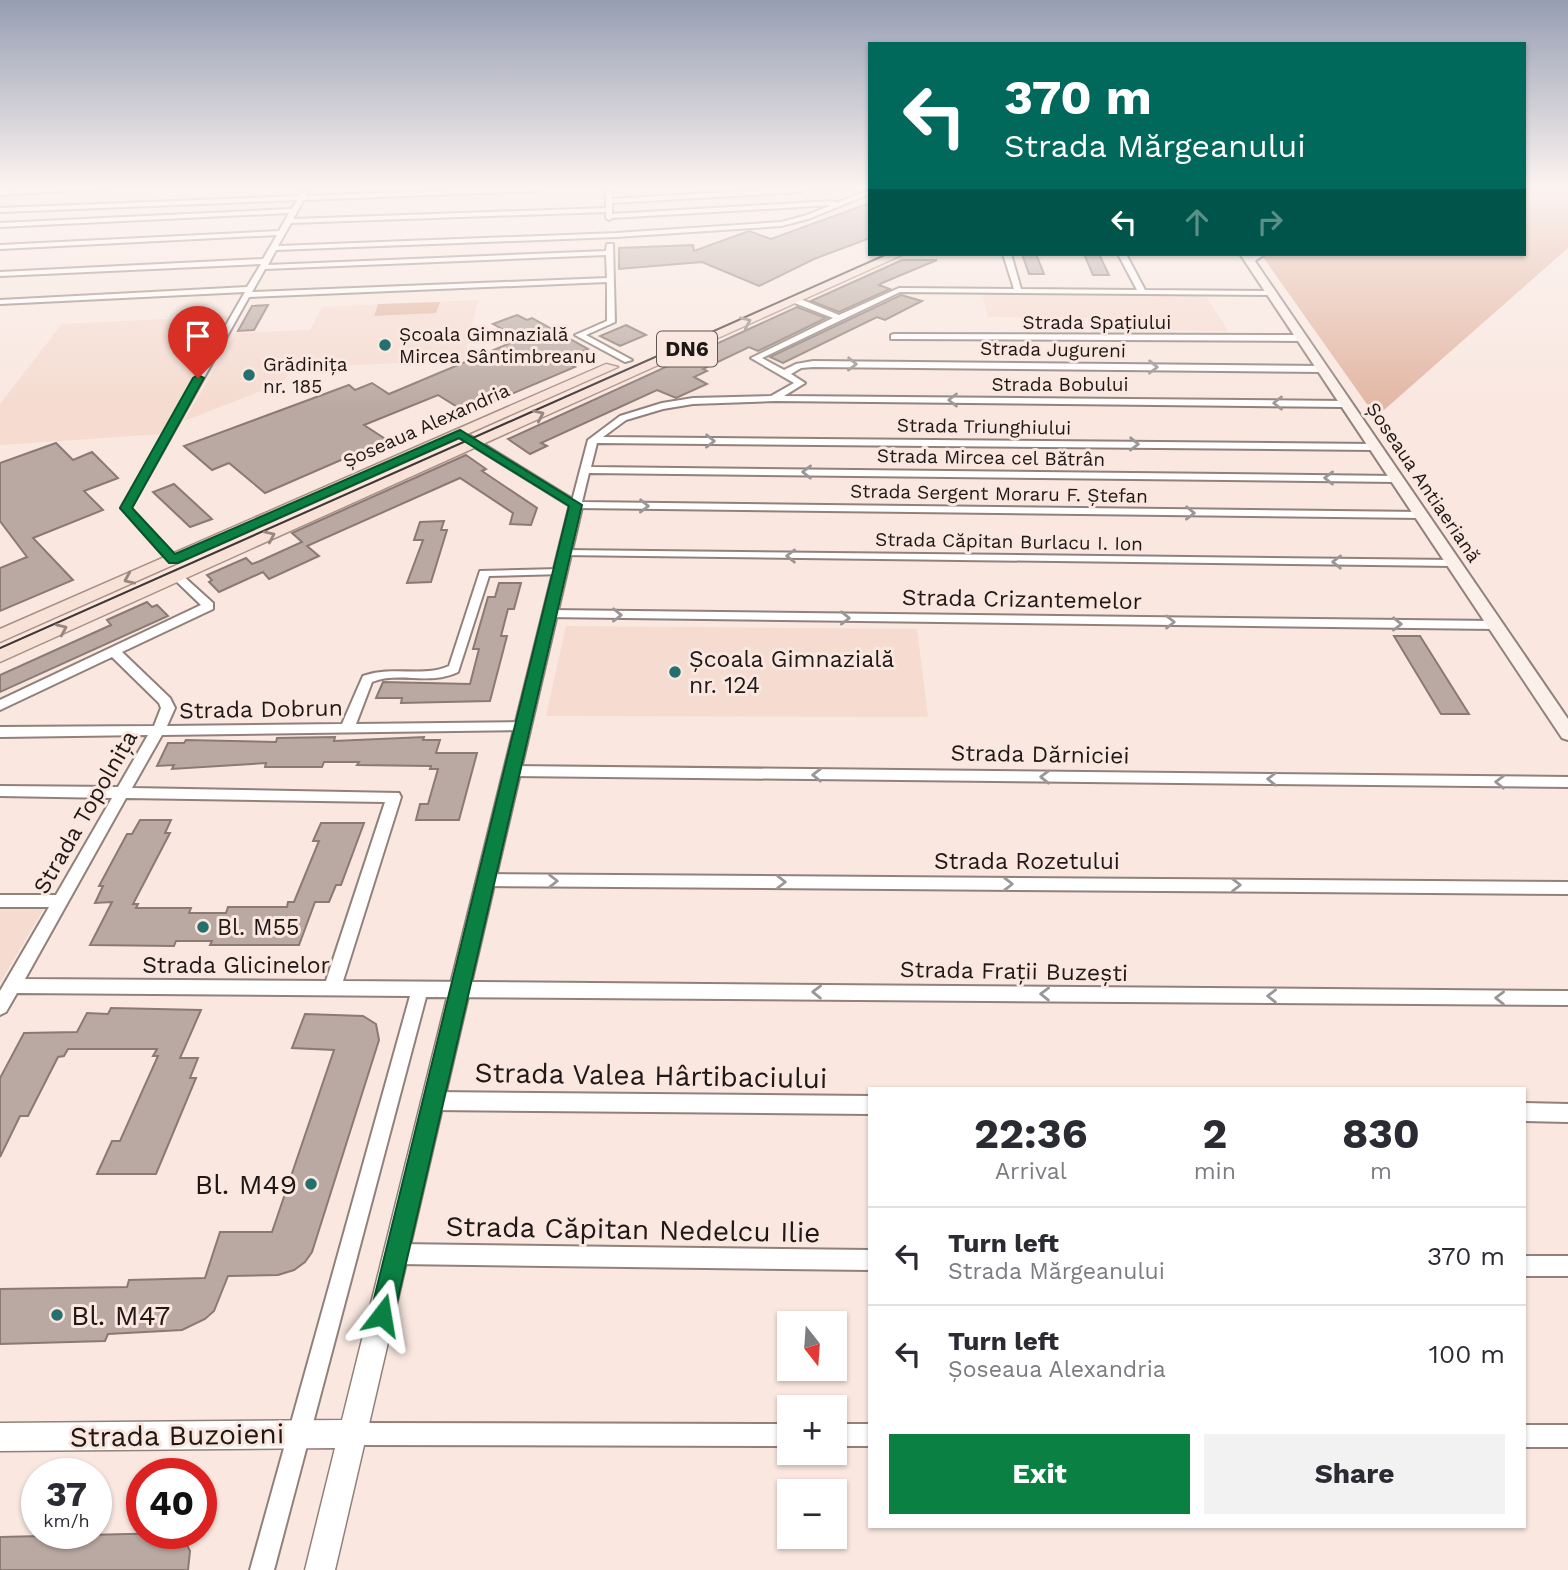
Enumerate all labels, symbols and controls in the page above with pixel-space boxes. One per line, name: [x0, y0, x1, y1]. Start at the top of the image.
text: 370 m: [1004, 68, 1152, 126]
icon: left: [889, 70, 980, 161]
text: Strada Mărgeanului: [1004, 127, 1306, 165]
icon: left: [1105, 203, 1143, 241]
icon: ahead: [1178, 203, 1216, 241]
icon: right: [1251, 203, 1289, 241]
pin: [168, 306, 228, 378]
street label: Strada Spațiului: [1023, 311, 1171, 334]
one-way arrow: [739, 316, 751, 330]
icon: arrive: [179, 317, 217, 355]
place label: Școala Gimnazială Mircea Sântimbreanu: [399, 323, 596, 368]
road number: DN6: [657, 332, 717, 366]
marker: Școala Gimnazială Mircea Sântimbreanu: [377, 337, 393, 353]
street label: Strada Jugureni: [980, 337, 1126, 362]
place label: Grădinița nr. 185: [263, 353, 348, 398]
one-way arrow: [847, 357, 858, 372]
one-way arrow: [1148, 359, 1159, 375]
marker: Grădinița nr. 185: [241, 367, 257, 383]
street label: Strada Bobului: [991, 373, 1129, 396]
street label: Șoseaua Alexandria: [339, 378, 513, 473]
one-way arrow: [947, 392, 957, 408]
one-way arrow: [1272, 395, 1283, 411]
street label: Șoseaua Antiaeriană: [1361, 398, 1486, 567]
one-way arrow: [532, 409, 544, 423]
street label: Strada Triunghiului: [897, 413, 1071, 440]
one-way arrow: [705, 433, 716, 449]
one-way arrow: [1128, 437, 1139, 452]
street label: Strada Mircea cel Bătrân: [877, 444, 1105, 471]
one-way arrow: [801, 464, 812, 480]
one-way arrow: [1323, 470, 1333, 486]
street label: Strada Sergent Moraru F. Ștefan: [850, 479, 1148, 508]
one-way arrow: [639, 498, 650, 514]
one-way arrow: [1185, 505, 1196, 520]
street label: Strada Căpitan Burlacu I. Ion: [875, 528, 1143, 555]
one-way arrow: [263, 530, 275, 544]
one-way arrow: [785, 548, 796, 563]
one-way arrow: [1331, 554, 1342, 570]
one-way arrow: [123, 571, 135, 585]
street label: Strada Crizantemelor: [902, 584, 1142, 615]
one-way arrow: [612, 607, 623, 623]
one-way arrow: [839, 610, 850, 625]
one-way arrow: [1165, 614, 1176, 630]
one-way arrow: [1393, 616, 1403, 632]
one-way arrow: [55, 623, 68, 637]
place label: Școala Gimnazială nr. 124: [689, 646, 894, 699]
marker: Școala Gimnazială nr. 124: [667, 664, 683, 680]
street label: Strada Dobrun: [179, 695, 343, 724]
street label: Strada Topolnița: [28, 726, 143, 899]
street label: Strada Dărniciei: [950, 739, 1130, 770]
one-way arrow: [812, 767, 822, 783]
one-way arrow: [1039, 769, 1050, 785]
one-way arrow: [1267, 772, 1278, 787]
one-way arrow: [1494, 774, 1505, 790]
street label: Strada Rozetului: [934, 848, 1120, 875]
one-way arrow: [548, 873, 559, 888]
one-way arrow: [776, 874, 786, 890]
one-way arrow: [1003, 876, 1014, 892]
one-way arrow: [1231, 877, 1241, 893]
place label: Bl. M55: [217, 914, 299, 941]
marker: Bl. M55: [195, 919, 211, 935]
street label: Strada Glicinelor: [142, 952, 330, 979]
street label: Strada Frații Buzești: [900, 956, 1128, 987]
one-way arrow: [812, 984, 822, 1000]
one-way arrow: [1039, 986, 1050, 1002]
one-way arrow: [1267, 988, 1277, 1004]
one-way arrow: [1494, 990, 1505, 1006]
street label: Strada Valea Hârtibaciului: [474, 1056, 828, 1095]
text: 22:36: [974, 1109, 1088, 1158]
text: 2: [1202, 1109, 1227, 1158]
text: 830: [1342, 1109, 1420, 1158]
text: Arrival: [995, 1158, 1067, 1185]
text: min: [1194, 1158, 1236, 1185]
text: m: [1370, 1158, 1392, 1185]
place label: Bl. M49: [195, 1168, 297, 1201]
marker: Bl. M49: [303, 1176, 319, 1192]
street label: Strada Căpitan Nedelcu Ilie: [445, 1210, 821, 1249]
text: Turn left: [948, 1228, 1059, 1258]
icon: left: [889, 1237, 927, 1275]
text: 370 m: [1427, 1241, 1505, 1271]
text: Strada Mărgeanului: [948, 1258, 1165, 1285]
position arrow: [345, 1278, 419, 1352]
place label: Bl. M47: [71, 1299, 170, 1332]
marker: Bl. M47: [49, 1307, 65, 1323]
north arrow: [777, 1311, 847, 1381]
map controls: [777, 1311, 847, 1549]
text: Turn left: [948, 1326, 1059, 1356]
icon: left: [889, 1335, 927, 1373]
text: 100 m: [1429, 1339, 1505, 1369]
text: Șoseaua Alexandria: [948, 1356, 1166, 1383]
button: +: [777, 1395, 847, 1465]
street label: Strada Buzoieni: [70, 1417, 284, 1454]
button: Exit: [889, 1434, 1190, 1514]
button: Share: [1204, 1434, 1505, 1514]
speed limit sign: 40: [126, 1458, 217, 1549]
text: 37: [46, 1473, 87, 1515]
button: −: [777, 1479, 847, 1549]
text: km/h: [43, 1510, 90, 1531]

